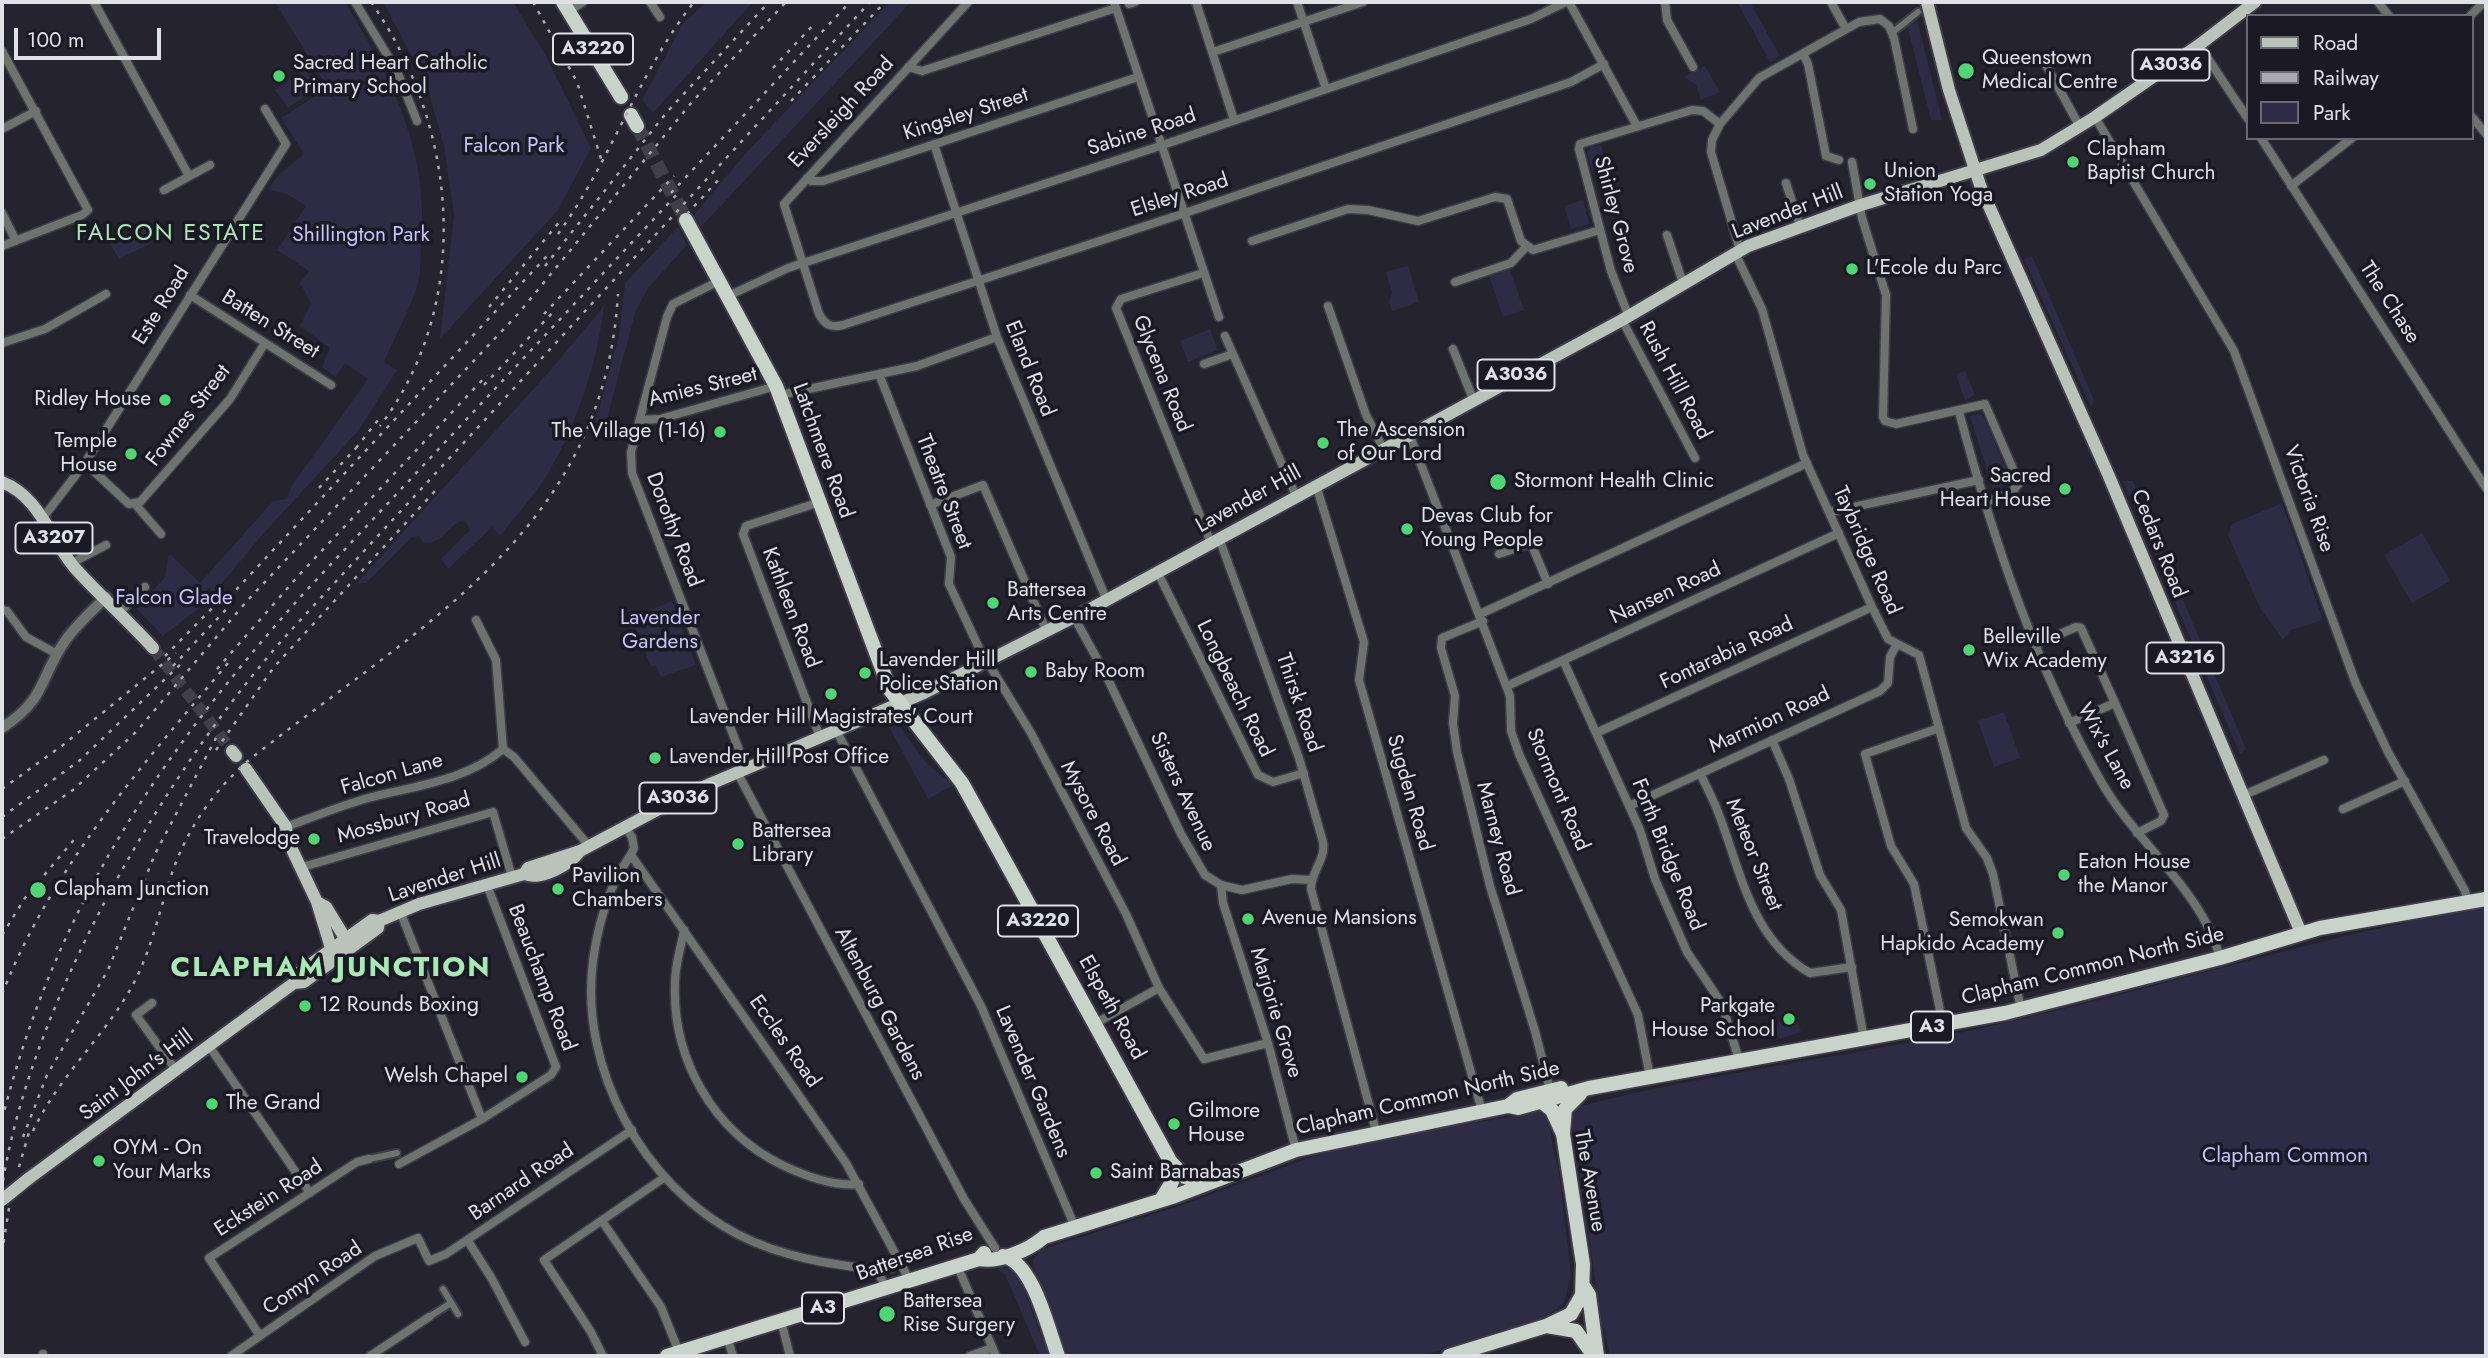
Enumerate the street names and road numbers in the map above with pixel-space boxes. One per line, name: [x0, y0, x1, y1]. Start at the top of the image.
road number: A3220: [553, 34, 633, 64]
road number: A3036: [2132, 50, 2210, 80]
street label: Eversleigh Road: [784, 52, 900, 174]
street label: Kingsley Street: [900, 83, 1032, 147]
street label: Sabine Road: [1085, 104, 1199, 162]
street label: Shirley Grove: [1587, 154, 1643, 276]
street label: Elsley Road: [1128, 168, 1232, 224]
street label: Lavender Hill: [1729, 180, 1847, 246]
street label: The Chase: [2353, 257, 2425, 349]
street label: Este Road: [128, 262, 196, 350]
street label: Batten Street: [217, 285, 323, 365]
street label: Glycena Road: [1126, 312, 1196, 436]
street label: Eland Road: [998, 317, 1060, 421]
street label: Rush Hill Road: [1632, 318, 1716, 444]
street label: Fownes Street: [142, 360, 236, 472]
road number: A3036: [1478, 360, 1554, 390]
street label: Amies Street: [646, 362, 760, 414]
street label: Latchmere Road: [786, 380, 858, 522]
street label: Theatre Street: [910, 431, 976, 553]
street label: Victoria Rise: [2277, 442, 2339, 556]
street label: Lavender Hill: [1192, 461, 1306, 539]
street label: Dorothy Road: [640, 469, 706, 591]
street label: Taybridge Road: [1826, 483, 1906, 619]
street label: Cedars Road: [2125, 486, 2191, 602]
road number: A3207: [16, 523, 92, 554]
street label: Kathleen Road: [755, 544, 825, 672]
street label: Nansen Road: [1607, 557, 1725, 631]
street label: Fontarabia Road: [1656, 612, 1798, 696]
street label: Longbeach Road: [1190, 616, 1278, 762]
road number: A3216: [2146, 642, 2224, 674]
street label: Thirsk Road: [1269, 650, 1327, 756]
street label: Marmion Road: [1706, 682, 1834, 760]
street label: Wix's Lane: [2071, 699, 2139, 795]
street label: Stormont Road: [1520, 725, 1594, 855]
street label: Sisters Avenue: [1143, 728, 1221, 856]
street label: Sugden Road: [1380, 732, 1438, 854]
street label: Falcon Lane: [338, 748, 446, 802]
street label: Mysore Road: [1054, 757, 1130, 871]
street label: Forth Bridge Road: [1625, 775, 1709, 935]
street label: Marney Road: [1470, 779, 1524, 899]
road number: A3036: [640, 782, 716, 814]
street label: Mossbury Road: [335, 788, 473, 850]
street label: Meteor Street: [1719, 795, 1787, 915]
street label: Lavender Hill: [386, 849, 504, 909]
street label: Beauchamp Road: [502, 901, 580, 1055]
road number: A3220: [998, 906, 1078, 937]
street label: Clapham Common North Side: [1959, 922, 2227, 1012]
street label: Altenburg Gardens: [828, 923, 930, 1085]
street label: Marjorie Grove: [1243, 945, 1307, 1081]
street label: Elspeth Road: [1072, 951, 1150, 1065]
street label: Eccles Road: [743, 991, 825, 1093]
street label: Lavender Gardens: [989, 1002, 1075, 1162]
road number: A3: [1911, 1012, 1953, 1042]
street label: Saint John's Hill: [75, 1025, 199, 1127]
street label: Clapham Common North Side: [1294, 1056, 1562, 1142]
street label: The Avenue: [1568, 1128, 1610, 1234]
street label: Barnard Road: [465, 1139, 579, 1227]
street label: Eckstein Road: [210, 1155, 328, 1243]
street label: Battersea Rise: [853, 1222, 977, 1288]
street label: Comyn Road: [259, 1237, 367, 1321]
road number: A3: [802, 1292, 844, 1324]

